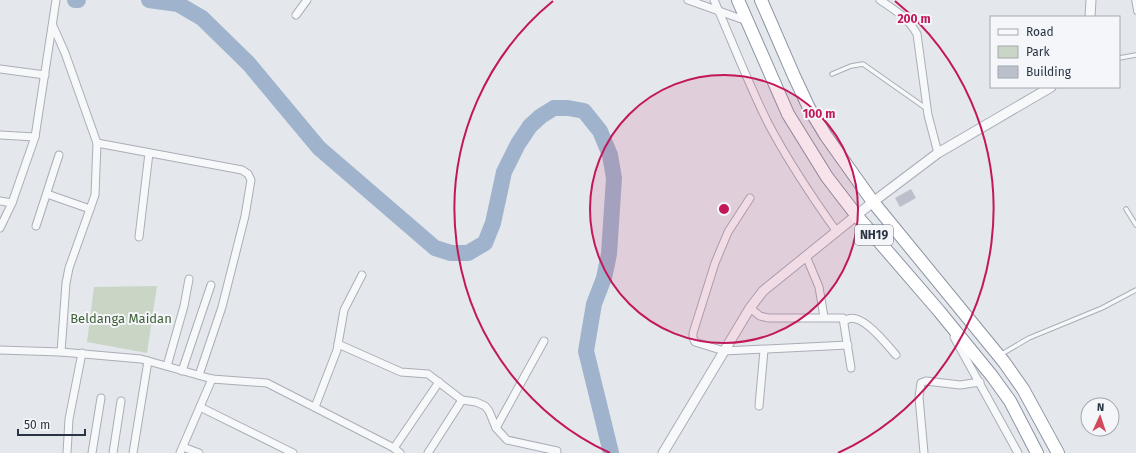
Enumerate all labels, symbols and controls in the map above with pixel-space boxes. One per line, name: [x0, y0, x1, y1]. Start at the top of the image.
text: 200 m: [897, 12, 931, 26]
legend: [990, 16, 1120, 88]
text: Road: [1026, 25, 1054, 39]
text: Park: [1026, 45, 1050, 59]
text: Building: [1026, 65, 1072, 79]
text: 100 m: [803, 107, 835, 121]
centre of rings: [717, 202, 731, 216]
road number: NH19: [855, 225, 893, 245]
park label: Beldanga Maidan: [70, 311, 172, 326]
north arrow: [1080, 397, 1120, 437]
text: N: [1097, 401, 1104, 414]
scale bar: [18, 411, 85, 437]
text: 50 m: [24, 418, 50, 432]

